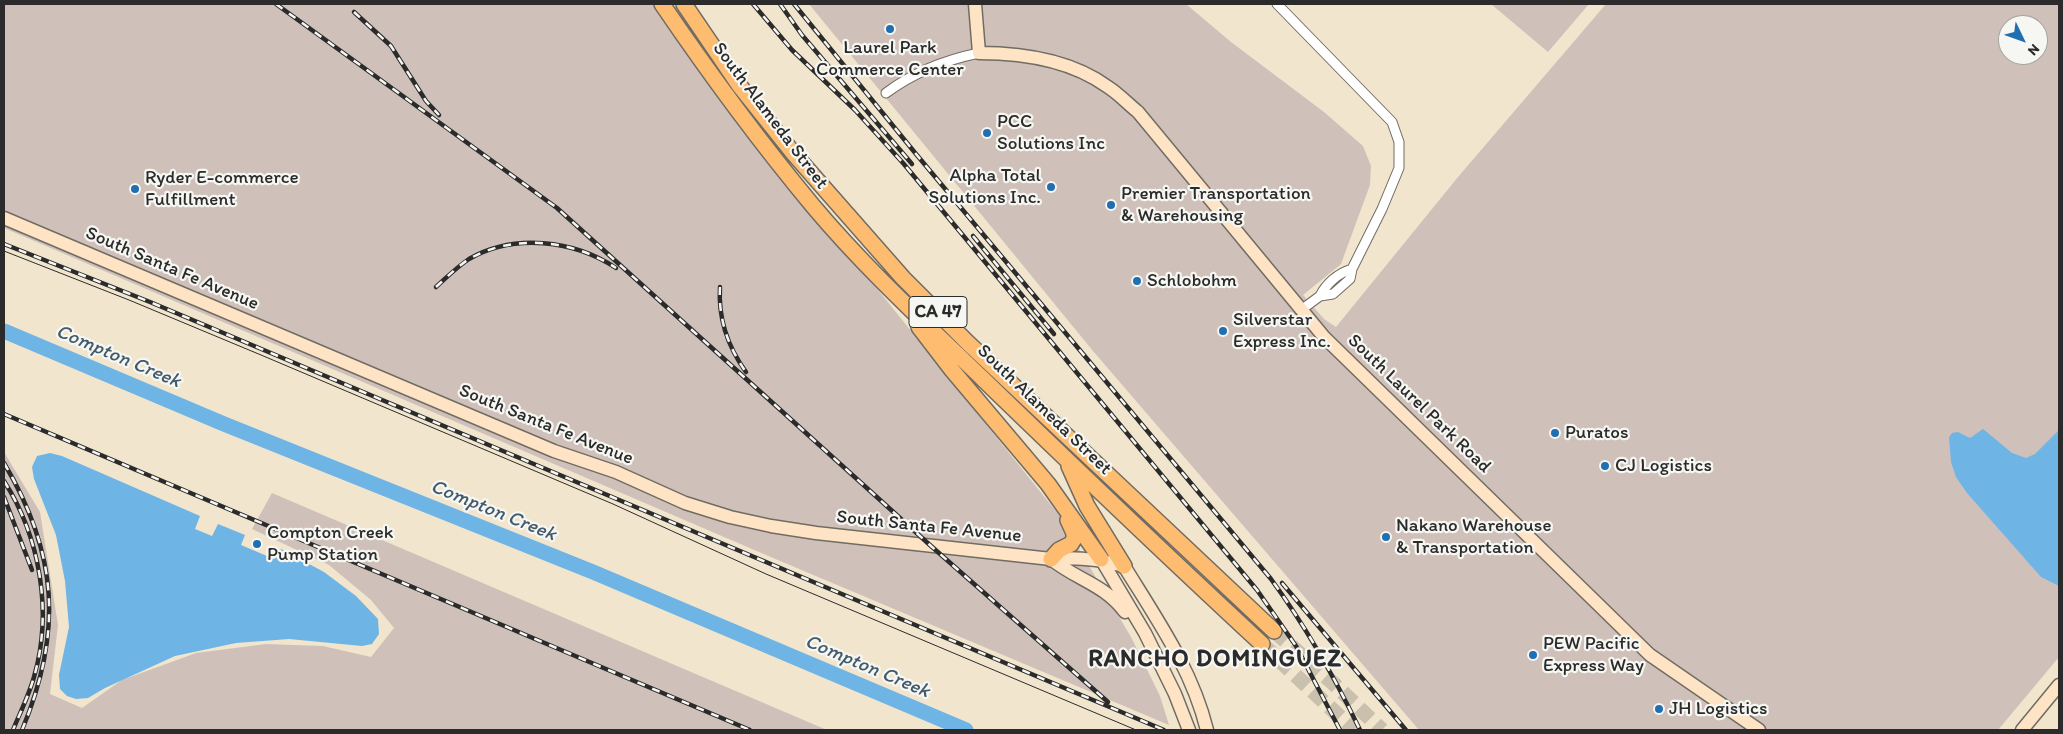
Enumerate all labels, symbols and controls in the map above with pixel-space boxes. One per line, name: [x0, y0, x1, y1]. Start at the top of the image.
north arrow: [1998, 15, 2048, 65]
marker: Laurel Park Commerce Center: [884, 23, 896, 35]
place label: Laurel Park Commerce Center: [816, 37, 964, 81]
street label: South Alameda Street: [707, 38, 833, 194]
text: N: [2024, 40, 2043, 59]
place label: PCC Solutions Inc: [997, 111, 1105, 155]
marker: PCC Solutions Inc: [981, 127, 993, 139]
place label: Alpha Total Solutions Inc.: [929, 165, 1041, 209]
place label: Ryder E-commerce Fulfillment: [145, 167, 299, 211]
marker: Alpha Total Solutions Inc.: [1045, 181, 1057, 193]
marker: Ryder E-commerce Fulfillment: [129, 183, 141, 195]
place label: Premier Transportation & Warehousing: [1121, 183, 1311, 227]
marker: Premier Transportation & Warehousing: [1105, 199, 1117, 211]
street label: South Santa Fe Avenue: [82, 222, 262, 316]
place label: Schlobohm: [1147, 270, 1237, 292]
marker: Schlobohm: [1131, 275, 1143, 287]
road number: CA 47: [909, 296, 967, 328]
place label: Silverstar Express Inc.: [1233, 309, 1331, 353]
water label: Compton Creek: [52, 320, 184, 394]
marker: Silverstar Express Inc.: [1217, 325, 1229, 337]
street label: South Laurel Park Road: [1342, 330, 1496, 478]
street label: South Alameda Street: [972, 340, 1116, 480]
street label: South Santa Fe Avenue: [456, 380, 636, 470]
place label: Puratos: [1565, 422, 1629, 444]
marker: Puratos: [1549, 427, 1561, 439]
place label: CJ Logistics: [1615, 455, 1712, 477]
marker: CJ Logistics: [1599, 460, 1611, 472]
water label: Compton Creek: [427, 475, 559, 547]
street label: South Santa Fe Avenue: [835, 506, 1023, 548]
place label: Nakano Warehouse & Transportation: [1396, 515, 1551, 559]
place label: Compton Creek Pump Station: [267, 522, 393, 566]
marker: Nakano Warehouse & Transportation: [1380, 531, 1392, 543]
marker: Compton Creek Pump Station: [251, 538, 263, 550]
water label: Compton Creek: [801, 630, 933, 704]
place label: PEW Pacific Express Way: [1543, 633, 1644, 677]
district label: RANCHO DOMINGUEZ: [1087, 646, 1343, 674]
marker: PEW Pacific Express Way: [1527, 649, 1539, 661]
place label: JH Logistics: [1669, 698, 1767, 720]
marker: JH Logistics: [1653, 703, 1665, 715]

